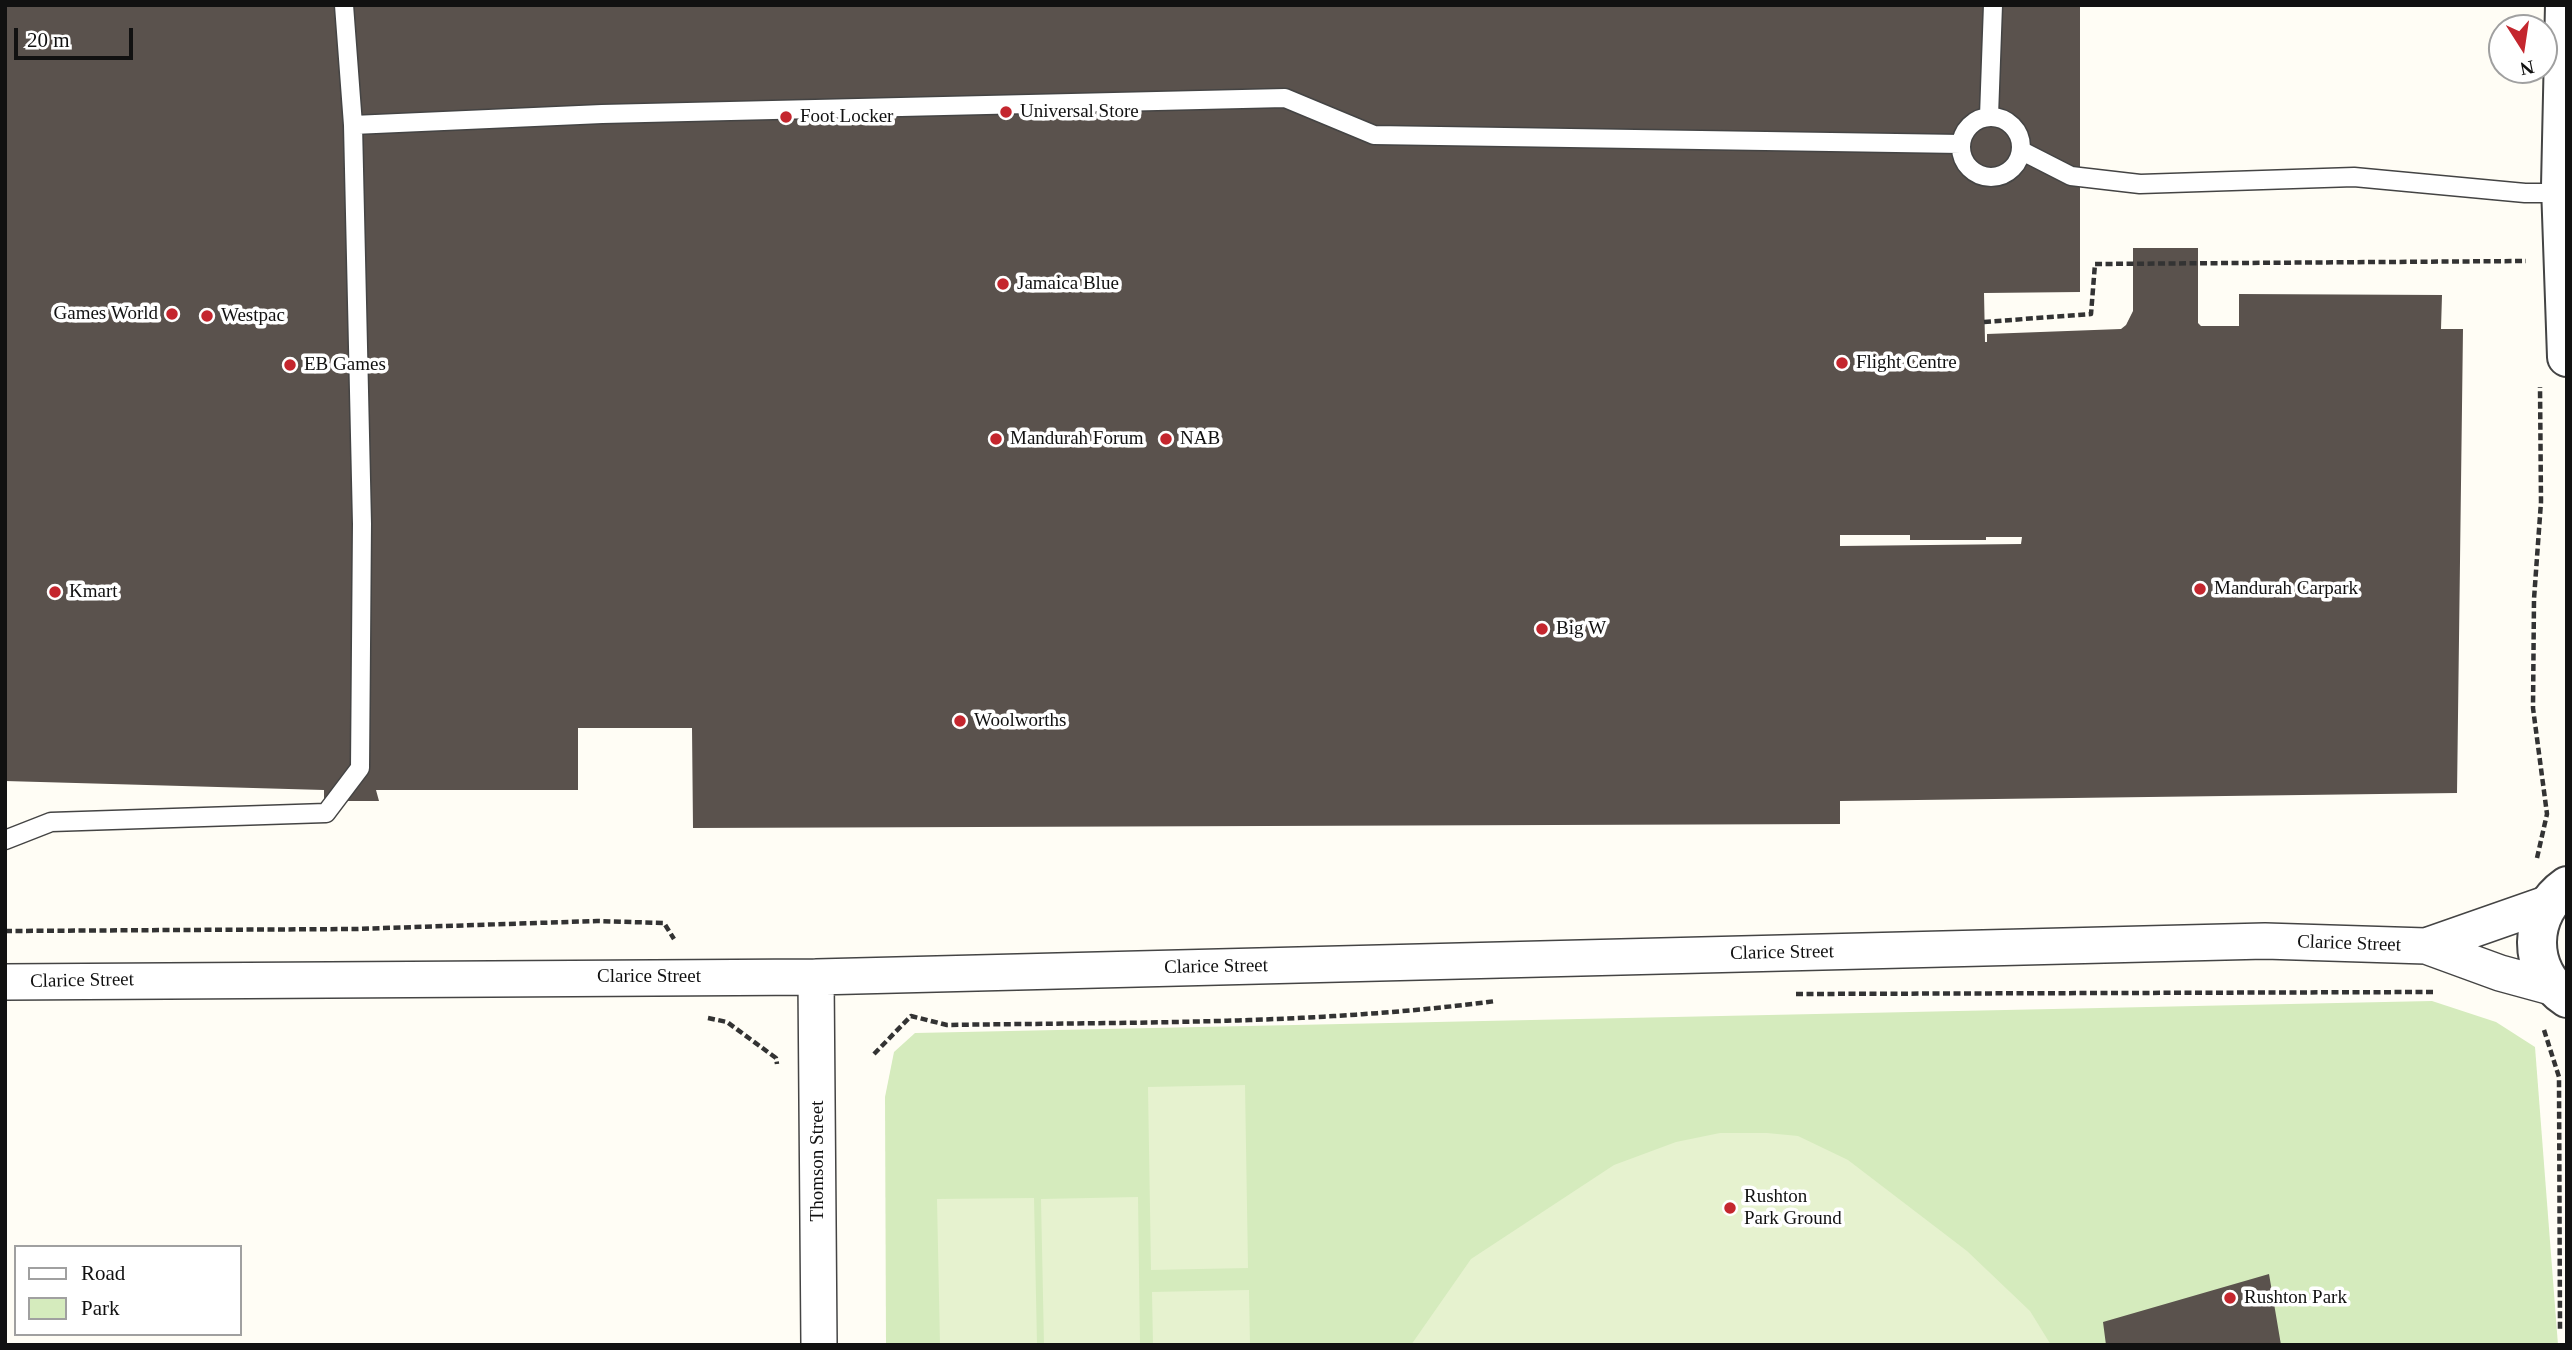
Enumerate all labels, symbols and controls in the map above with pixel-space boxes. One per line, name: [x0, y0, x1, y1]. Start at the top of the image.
scale bar: [18, 14, 136, 58]
north arrow: [2488, 14, 2558, 84]
text: 20 m: [27, 28, 70, 52]
text: N: [2518, 56, 2536, 80]
place label: Universal Store: [1020, 101, 1139, 123]
marker: Universal Store: [998, 104, 1014, 120]
place label: Foot Locker: [800, 106, 893, 128]
marker: Foot Locker: [778, 109, 794, 125]
place label: Jamaica Blue: [1017, 273, 1119, 295]
marker: Jamaica Blue: [995, 276, 1011, 292]
place label: Games World: [53, 303, 158, 325]
place label: Westpac: [221, 305, 285, 327]
marker: Games World: [164, 306, 180, 322]
marker: Westpac: [199, 308, 215, 324]
place label: Flight Centre: [1856, 352, 1957, 374]
place label: EB Games: [304, 354, 386, 376]
marker: Flight Centre: [1834, 355, 1850, 371]
marker: EB Games: [282, 357, 298, 373]
place label: Mandurah Forum: [1010, 428, 1144, 450]
place label: NAB: [1180, 428, 1220, 450]
marker: Mandurah Forum: [988, 431, 1004, 447]
marker: NAB: [1158, 431, 1174, 447]
place label: Mandurah Carpark: [2214, 578, 2358, 600]
place label: Kmart: [69, 581, 118, 603]
marker: Mandurah Carpark: [2192, 581, 2208, 597]
marker: Kmart: [47, 584, 63, 600]
place label: Big W: [1556, 618, 1606, 640]
marker: Big W: [1534, 621, 1550, 637]
place label: Woolworths: [974, 710, 1066, 732]
marker: Woolworths: [952, 713, 968, 729]
street label: Clarice Street: [2297, 931, 2401, 957]
street label: Clarice Street: [1730, 941, 1834, 965]
street label: Clarice Street: [1164, 955, 1268, 979]
street label: Clarice Street: [597, 966, 701, 988]
street label: Clarice Street: [30, 969, 134, 993]
street label: Thomson Street: [807, 1101, 829, 1221]
place label: Rushton Park Ground: [1744, 1186, 1842, 1230]
marker: Rushton Park Ground: [1722, 1200, 1738, 1216]
legend: [14, 1245, 242, 1336]
text: Road: [81, 1261, 125, 1285]
place label: Rushton Park: [2244, 1287, 2347, 1309]
marker: Rushton Park: [2222, 1290, 2238, 1306]
text: Park: [81, 1296, 120, 1320]

